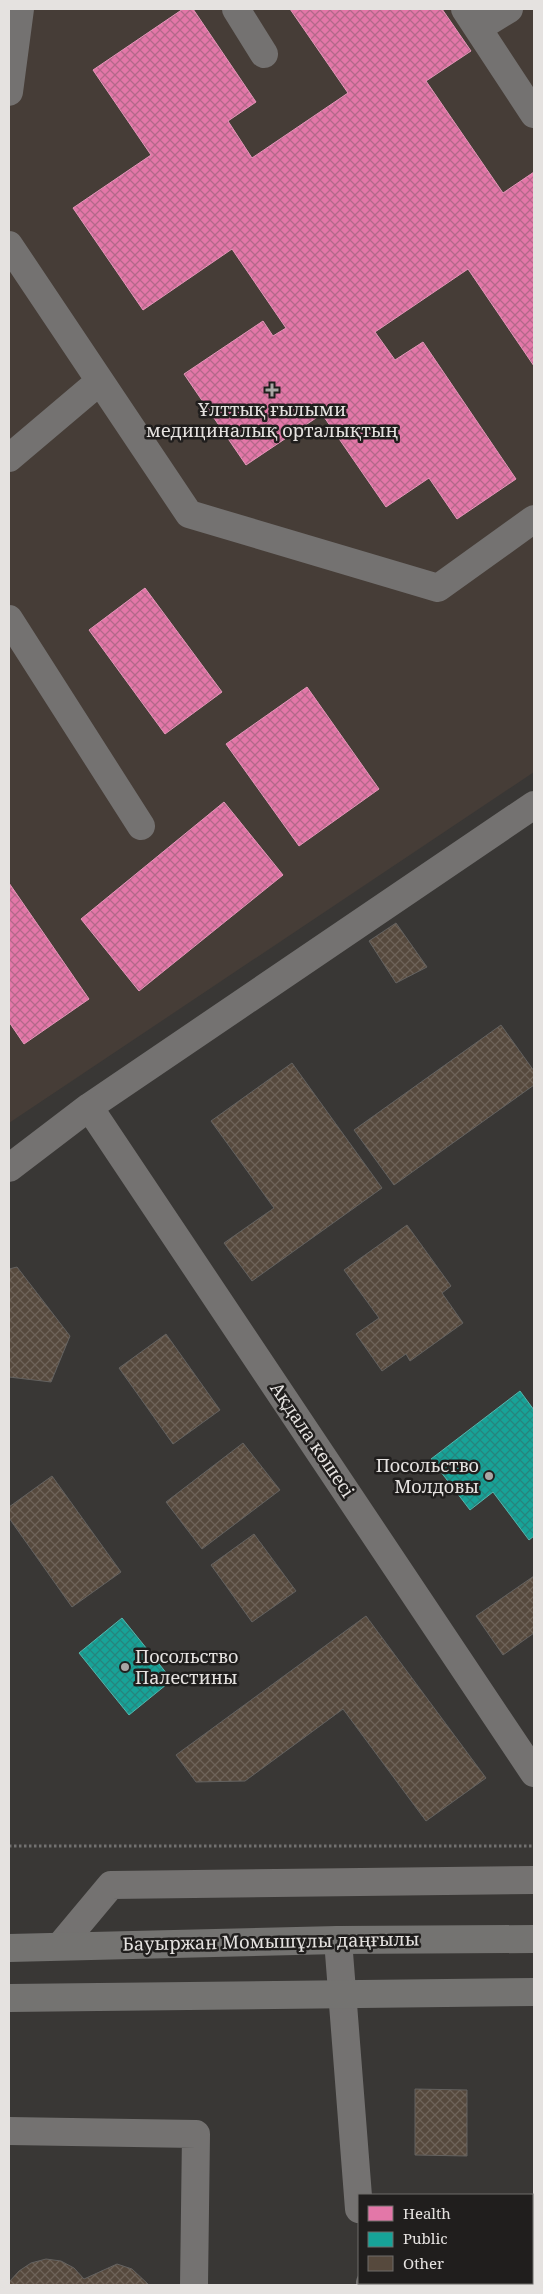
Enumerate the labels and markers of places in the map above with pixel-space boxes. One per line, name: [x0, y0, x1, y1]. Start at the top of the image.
marker: Ұлттық ғылыми медициналық орталықтың: [265, 383, 279, 397]
place label: Ұлттық ғылыми медициналық орталықтың: [146, 397, 398, 442]
place label: Посольство Молдовы: [376, 1453, 479, 1498]
marker: Посольство Молдовы: [483, 1470, 495, 1482]
place label: Посольство Палестины: [135, 1644, 238, 1689]
marker: Посольство Палестины: [119, 1661, 131, 1673]

